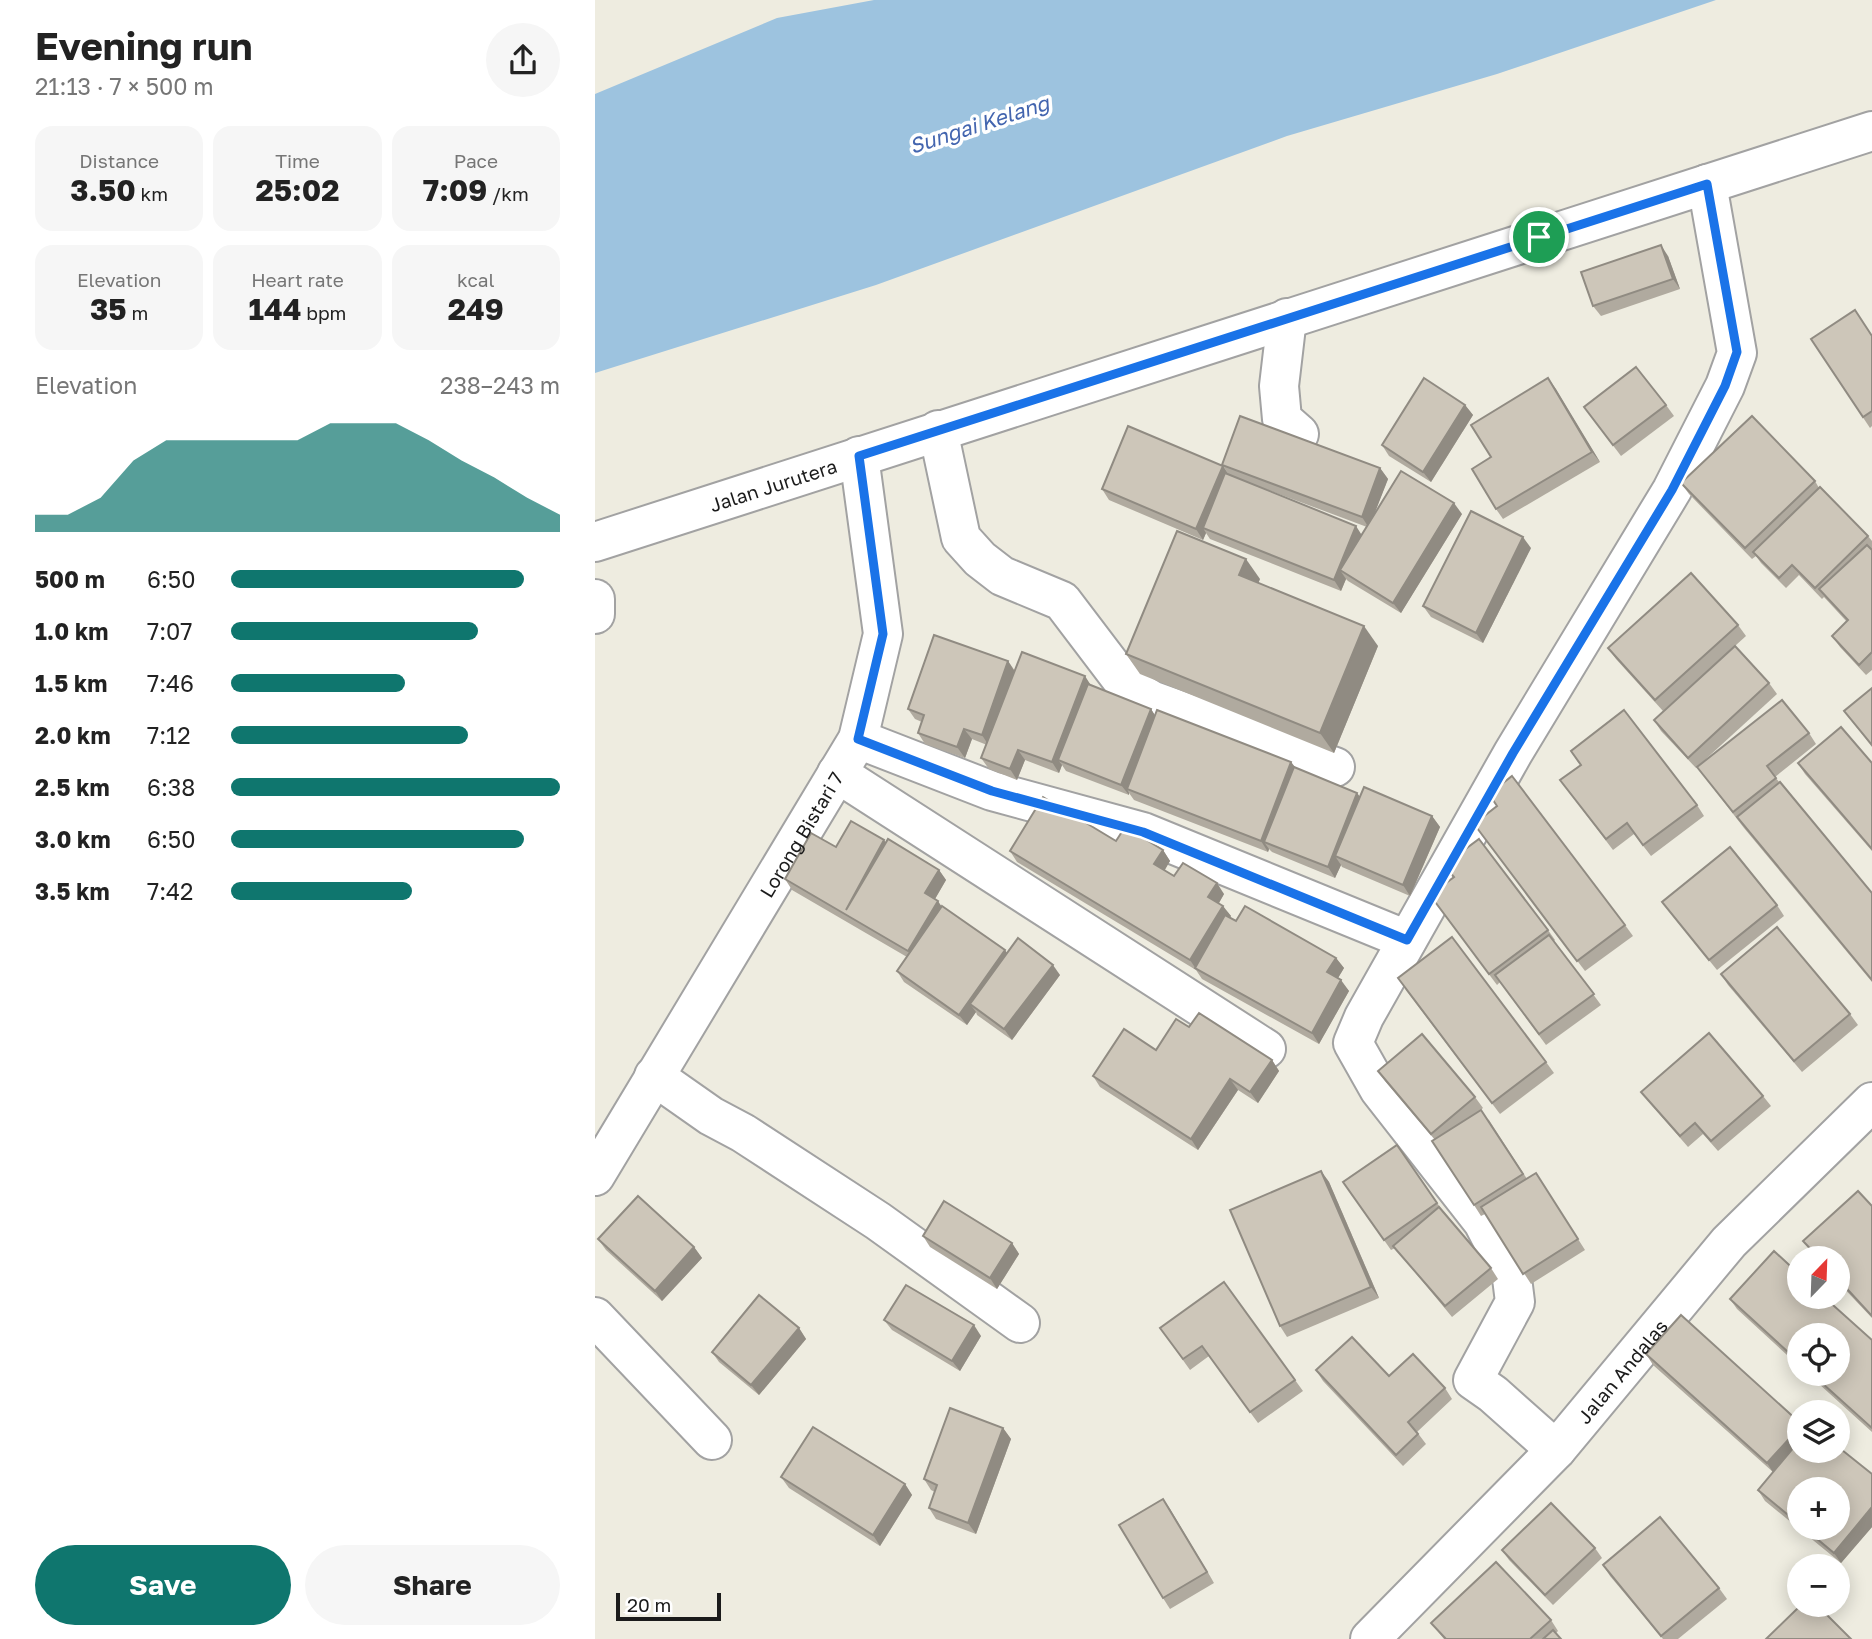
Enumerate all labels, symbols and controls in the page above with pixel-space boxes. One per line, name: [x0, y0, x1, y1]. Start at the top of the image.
text: Evening run: [35, 23, 253, 68]
button: share: [486, 23, 560, 97]
text: 21:13 · 7 × 500 m: [35, 72, 214, 100]
water label: Sungai Kelang: [906, 89, 1054, 159]
text: Distance: [79, 149, 159, 172]
text: Time: [275, 149, 320, 172]
text: Pace: [454, 149, 498, 172]
text: 3.50: [70, 172, 136, 208]
text: 25:02: [255, 172, 339, 208]
text: 7:09: [423, 172, 487, 208]
text: km: [136, 182, 168, 205]
text: /km: [487, 182, 529, 205]
pin: [1509, 207, 1569, 267]
icon: arrive: [1520, 218, 1558, 256]
text: Elevation: [77, 268, 161, 291]
text: Heart rate: [251, 268, 344, 291]
text: kcal: [457, 268, 495, 291]
text: 35: [90, 291, 127, 327]
text: 144: [249, 291, 302, 327]
text: 249: [448, 291, 504, 327]
text: m: [127, 301, 148, 324]
text: bpm: [302, 301, 346, 324]
text: Elevation: [35, 371, 137, 399]
text: 238–243 m: [440, 371, 560, 399]
street label: Jalan Jurutera: [707, 454, 839, 516]
text: 500 m: [35, 565, 105, 593]
text: 6:50: [147, 565, 195, 593]
text: 1.0 km: [35, 617, 108, 645]
text: 7:07: [147, 617, 193, 645]
text: 1.5 km: [35, 669, 107, 697]
text: 7:46: [147, 669, 194, 697]
text: 2.0 km: [35, 721, 111, 749]
text: 7:12: [147, 721, 191, 749]
street label: Lorong Bistari 7: [754, 767, 847, 901]
text: 2.5 km: [35, 773, 110, 801]
text: 6:38: [147, 773, 195, 801]
text: 3.0 km: [35, 825, 111, 853]
text: 6:50: [147, 825, 195, 853]
text: 3.5 km: [35, 877, 110, 905]
text: 7:42: [147, 877, 193, 905]
north arrow: [1787, 1246, 1850, 1309]
map controls: [1787, 1246, 1850, 1617]
street label: Jalan Andalas: [1572, 1314, 1672, 1428]
button: locate: [1787, 1323, 1850, 1386]
button: layers: [1787, 1400, 1850, 1463]
button: +: [1787, 1477, 1850, 1540]
button: Save: [35, 1545, 291, 1625]
button: Share: [305, 1545, 560, 1625]
button: −: [1787, 1554, 1850, 1617]
scale bar: [616, 1590, 721, 1622]
text: 20 m: [627, 1593, 671, 1616]

